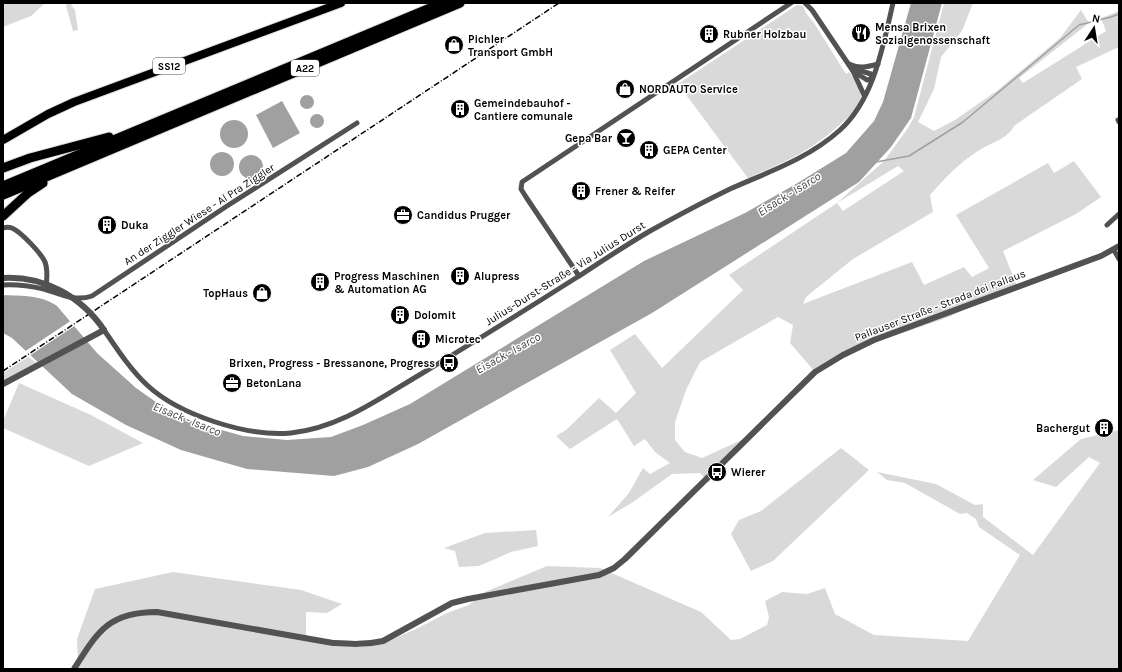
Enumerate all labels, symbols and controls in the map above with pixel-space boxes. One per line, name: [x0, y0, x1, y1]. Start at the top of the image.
north arrow: [1074, 8, 1114, 48]
text: N: [1091, 12, 1101, 26]
place label: Mensa Brixen Sozialgenossenschaft: [875, 21, 991, 47]
restaurant icon: Mensa Brixen Sozialgenossenschaft: [850, 22, 872, 44]
building icon: Rubner Holzbau: [698, 23, 720, 45]
place label: Rubner Holzbau: [723, 28, 806, 41]
place label: Pichler Transport GmbH: [468, 33, 553, 59]
shop icon: Pichler Transport GmbH: [443, 34, 465, 56]
road number: SS12: [153, 58, 185, 74]
road number: A22: [291, 60, 319, 76]
shop icon: NORDAUTO Service: [614, 78, 636, 100]
place label: NORDAUTO Service: [639, 83, 738, 96]
place label: Gemeindebauhof - Cantiere comunale: [474, 97, 573, 123]
building icon: Gemeindebauhof - Cantiere comunale: [449, 98, 471, 120]
bar icon: Gepa Bar: [615, 127, 637, 149]
place label: Gepa Bar: [565, 132, 613, 145]
building icon: GEPA Center: [638, 139, 660, 161]
place label: GEPA Center: [663, 144, 727, 157]
street label: An der Ziggler Wiese - Al Pra Ziggler: [122, 161, 277, 268]
water label: Eisack - Isarco: [755, 169, 823, 219]
building icon: Frener & Reifer: [570, 180, 592, 202]
place label: Frener & Reifer: [595, 185, 676, 198]
office icon: Candidus Prugger: [392, 204, 414, 226]
place label: Candidus Prugger: [417, 209, 511, 222]
building icon: Duka: [96, 214, 118, 236]
place label: Duka: [121, 219, 148, 232]
street label: Julius-Durst-Straße - Via Julius Durst: [483, 219, 648, 328]
building icon: Alupress: [449, 265, 471, 287]
street label: Pallauser Straße - Strada dei Pallaus: [853, 267, 1028, 344]
place label: Progress Maschinen & Automation AG: [334, 270, 440, 296]
place label: Alupress: [474, 270, 520, 283]
building icon: Progress Maschinen & Automation AG: [309, 271, 331, 293]
shop icon: TopHaus: [251, 282, 273, 304]
place label: TopHaus: [203, 287, 248, 300]
building icon: Dolomit: [389, 304, 411, 326]
place label: Dolomit: [414, 309, 456, 322]
building icon: Microtec: [410, 328, 432, 350]
water label: Eisack - Isarco: [473, 329, 543, 377]
place label: Microtec: [435, 333, 481, 346]
bus stop icon: Brixen, Progress - Bressanone, Progress: [438, 352, 460, 374]
place label: Brixen, Progress - Bressanone, Progress: [229, 357, 435, 370]
office icon: BetonLana: [221, 372, 243, 394]
place label: BetonLana: [246, 377, 302, 390]
water label: Eisack - Isarco: [151, 399, 223, 439]
building icon: Bachergut: [1093, 417, 1115, 439]
place label: Bachergut: [1036, 422, 1091, 435]
bus stop icon: Wierer: [706, 461, 728, 483]
place label: Wierer: [731, 466, 766, 479]

